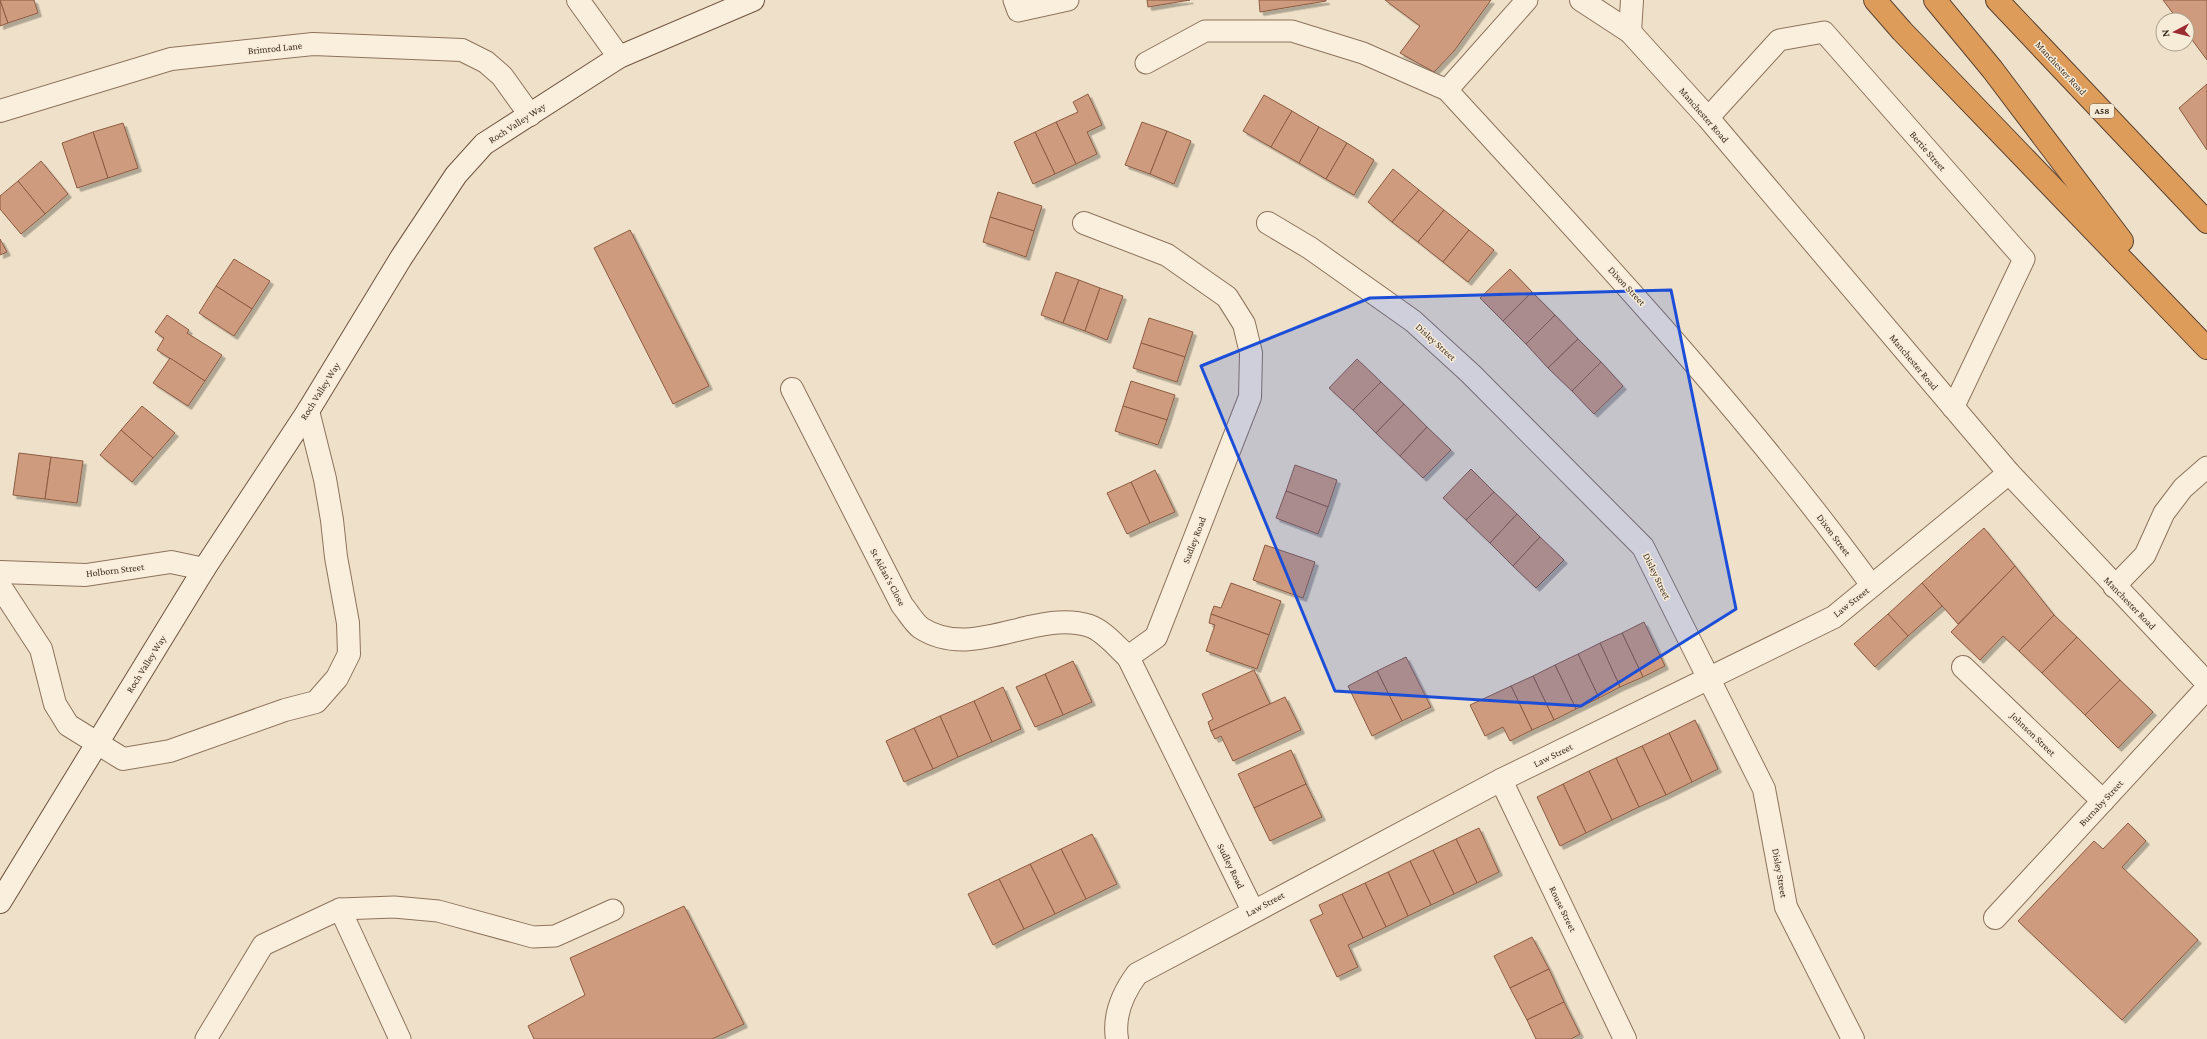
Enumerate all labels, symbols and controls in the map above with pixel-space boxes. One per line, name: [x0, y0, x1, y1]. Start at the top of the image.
north arrow: [2155, 12, 2195, 52]
text: N: [2159, 28, 2171, 38]
street label: Manchester Road: [2033, 39, 2089, 98]
street label: Brimrod Lane: [247, 40, 303, 56]
street label: Manchester Road: [1677, 85, 1731, 145]
street label: Roch Valley Way: [486, 100, 548, 145]
road number: A58: [2090, 104, 2114, 118]
street label: Bertie Street: [1908, 129, 1949, 174]
street label: Dixon Street: [1606, 264, 1648, 308]
street label: Disley Street: [1414, 321, 1459, 363]
street label: Manchester Road: [1887, 332, 1941, 393]
street label: Roch Valley Way: [298, 360, 342, 422]
street label: Dixon Street: [1815, 512, 1854, 559]
street label: Sudley Road: [1180, 514, 1208, 565]
street label: St Aidan's Close: [868, 546, 908, 608]
street label: Disley Street: [1641, 551, 1673, 602]
street label: Holborn Street: [85, 561, 145, 579]
street label: Manchester Road: [2102, 574, 2159, 632]
street label: Law Street: [1831, 584, 1872, 619]
street label: Roch Valley Way: [124, 633, 168, 695]
street label: Johnson Street: [2008, 709, 2058, 759]
street label: Law Street: [1532, 741, 1575, 769]
street label: Burnaby Street: [2077, 777, 2126, 828]
street label: Sudley Road: [1215, 842, 1247, 891]
street label: Disley Street: [1770, 847, 1790, 899]
street label: Rouse Street: [1547, 884, 1579, 934]
street label: Law Street: [1244, 889, 1287, 919]

